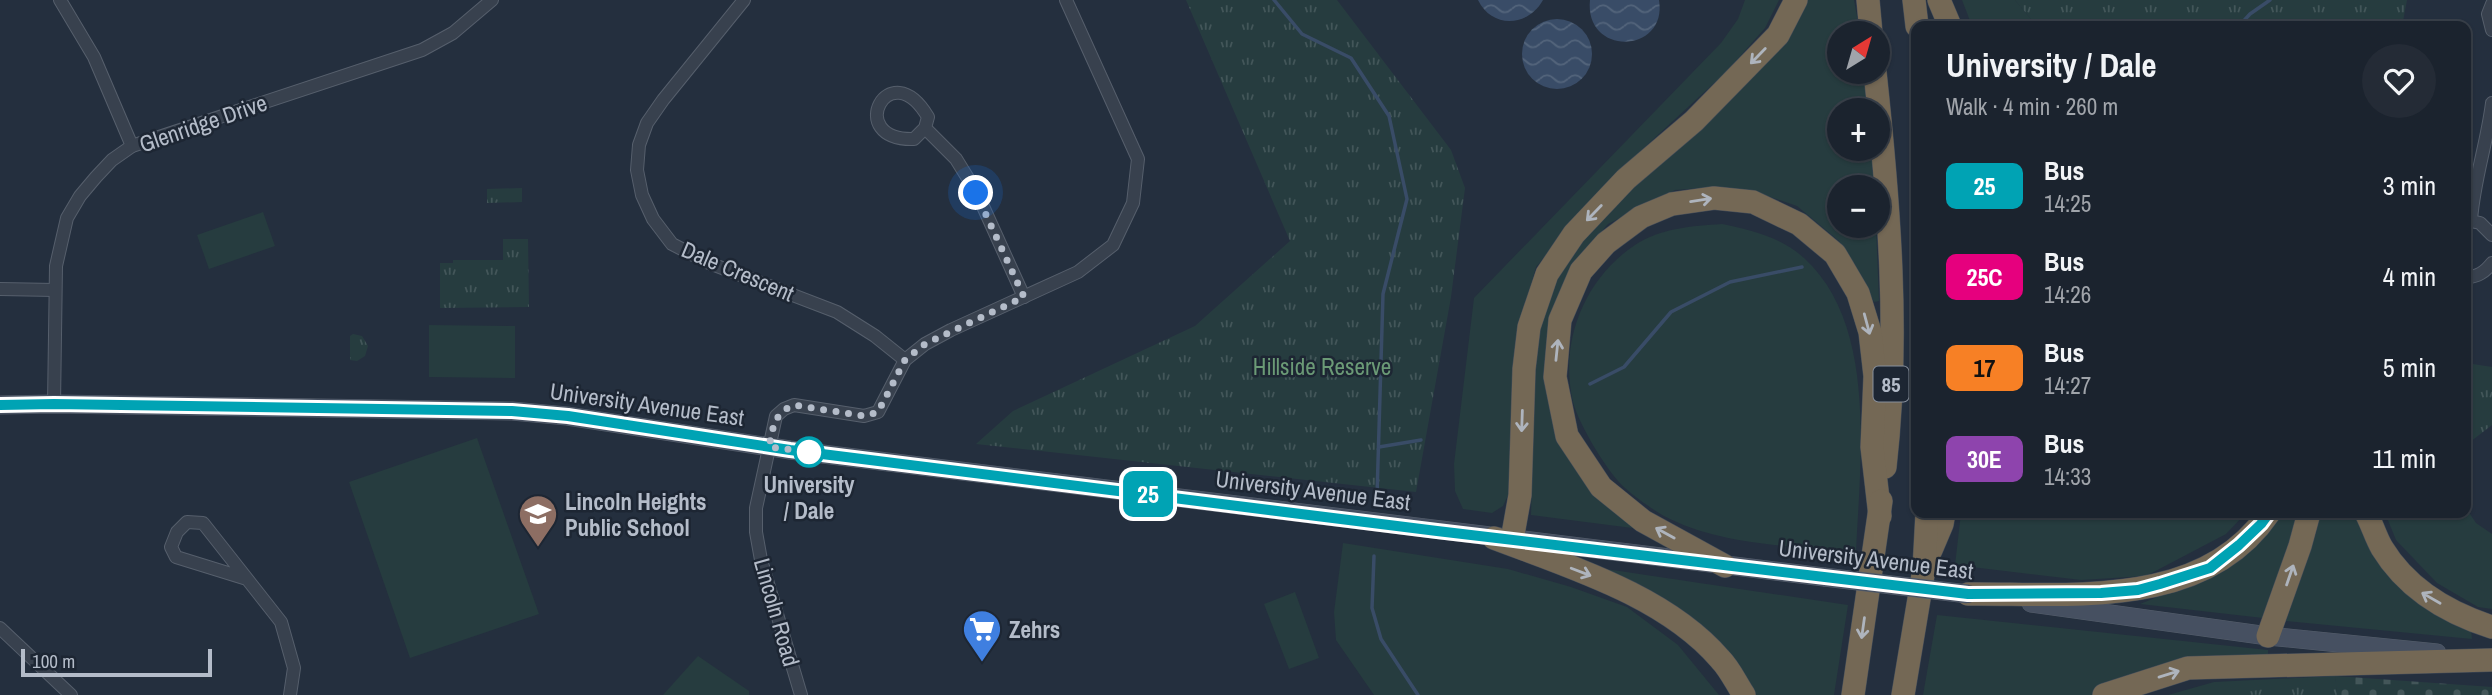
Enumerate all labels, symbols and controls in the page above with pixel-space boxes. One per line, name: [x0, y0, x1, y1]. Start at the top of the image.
north arrow: [1827, 21, 1890, 84]
map controls: [1827, 21, 1890, 238]
text: University / Dale: [1946, 43, 2157, 87]
button: heart: [2362, 44, 2436, 118]
one-way arrow: [1750, 47, 1767, 64]
street label: Glenridge Drive: [135, 87, 271, 159]
text: Walk · 4 min · 260 m: [1946, 91, 2118, 122]
button: +: [1827, 98, 1890, 161]
text: Bus: [2044, 153, 2084, 188]
text: 3 min: [2383, 168, 2436, 203]
text: 25: [1974, 170, 1995, 202]
your location: [958, 175, 993, 210]
button: −: [1827, 175, 1890, 238]
text: 14:25: [2044, 188, 2091, 219]
one-way arrow: [1689, 193, 1712, 206]
one-way arrow: [1585, 204, 1602, 221]
street label: Dale Crescent: [677, 233, 799, 309]
text: Bus: [2044, 244, 2084, 279]
text: 4 min: [2383, 259, 2436, 294]
text: 25C: [1966, 261, 2003, 293]
text: 14:26: [2044, 279, 2091, 310]
one-way arrow: [1861, 312, 1874, 334]
text: Bus: [2044, 335, 2084, 370]
one-way arrow: [1551, 339, 1564, 362]
text: 5 min: [2383, 350, 2436, 385]
park label: Hillside Reserve: [1253, 351, 1391, 382]
text: 17: [1974, 352, 1995, 384]
road number: 85: [1874, 366, 1909, 402]
text: 14:27: [2044, 370, 2091, 401]
street label: University Avenue East: [548, 375, 746, 433]
one-way arrow: [1516, 409, 1529, 432]
text: Bus: [2044, 426, 2084, 461]
marker: University / Dale: [794, 437, 824, 467]
text: 11 min: [2372, 441, 2436, 476]
text: 30E: [1967, 443, 2002, 475]
text: 14:33: [2044, 461, 2091, 492]
street label: University Avenue East: [1214, 463, 1412, 517]
place label: University / Dale: [763, 469, 855, 526]
line badge: 25: [1116, 471, 1180, 517]
text: 25: [1137, 478, 1159, 510]
place label: Lincoln Heights Public School: [565, 486, 706, 543]
school or university icon: Lincoln Heights Public School: [517, 493, 559, 548]
one-way arrow: [1655, 526, 1676, 539]
street label: University Avenue East: [1777, 532, 1975, 586]
street label: Lincoln Road: [747, 554, 807, 670]
one-way arrow: [2285, 564, 2297, 586]
one-way arrow: [1569, 566, 1591, 579]
one-way arrow: [2421, 591, 2441, 605]
supermarket icon: Zehrs: [961, 608, 1003, 663]
place label: Zehrs: [1009, 614, 1060, 645]
one-way arrow: [1857, 616, 1870, 638]
scale bar: [21, 646, 212, 678]
text: 100 m: [32, 648, 75, 674]
one-way arrow: [2157, 667, 2179, 679]

